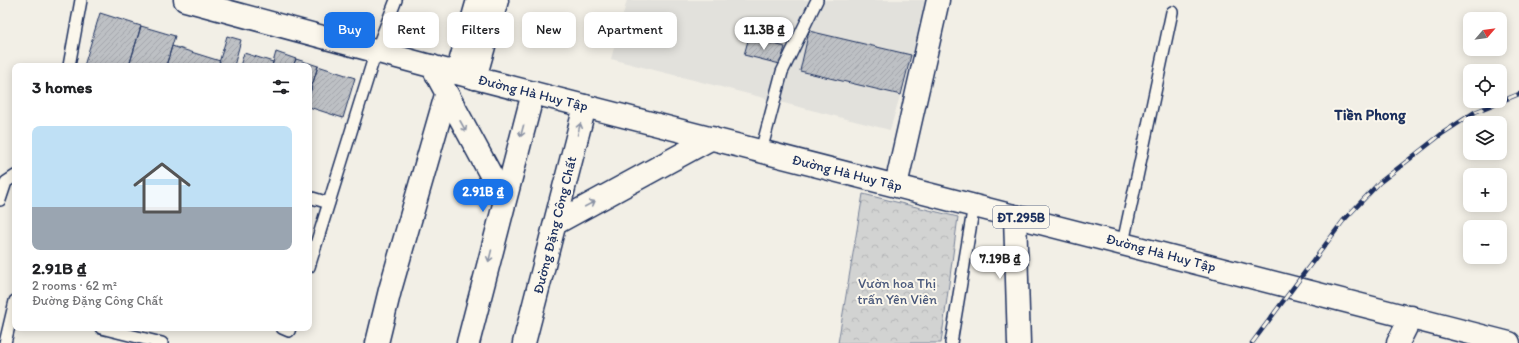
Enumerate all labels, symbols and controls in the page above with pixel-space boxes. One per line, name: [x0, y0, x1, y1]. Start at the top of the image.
chip: Buy: [324, 12, 375, 48]
chip: Rent: [383, 12, 439, 48]
chip: Filters: [447, 12, 514, 48]
chip: New: [522, 12, 576, 48]
chip: Apartment: [584, 12, 677, 48]
north arrow: [1463, 12, 1507, 56]
map controls: [1463, 12, 1507, 264]
pin: 11.3B ₫: [727, 17, 801, 51]
text: 11.3B ₫: [743, 22, 785, 37]
button: locate: [1463, 64, 1507, 108]
street label: Đường Hà Huy Tập: [476, 71, 590, 115]
icon: filters: [270, 76, 292, 98]
text: 3 homes: [32, 77, 92, 97]
district label: Tiền Phong: [1333, 106, 1406, 125]
button: layers: [1463, 116, 1507, 160]
one-way arrow: [460, 120, 468, 132]
one-way arrow: [576, 123, 583, 136]
one-way arrow: [518, 124, 526, 137]
street label: Đường Hà Huy Tập: [790, 151, 904, 195]
icon: home: [126, 152, 198, 224]
street label: Đường Đặng Công Chất: [530, 154, 580, 296]
button: +: [1463, 168, 1507, 212]
pin: 2.91B ₫: [446, 179, 520, 213]
text: 2.91B ₫: [462, 184, 504, 199]
one-way arrow: [584, 200, 596, 207]
road number: ĐT.295B: [993, 206, 1049, 228]
button: −: [1463, 220, 1507, 264]
street label: Đường Hà Huy Tập: [1104, 230, 1218, 276]
pin: 7.19B ₫: [963, 246, 1037, 280]
one-way arrow: [485, 250, 493, 263]
text: 7.19B ₫: [979, 251, 1021, 266]
text: 2.91B ₫: [32, 258, 86, 278]
park label: Vườn hoa Thị trấn Yên Viên: [857, 275, 937, 308]
text: 2 rooms · 62 m²: [32, 278, 117, 293]
text: Đường Đặng Công Chất: [32, 293, 163, 308]

